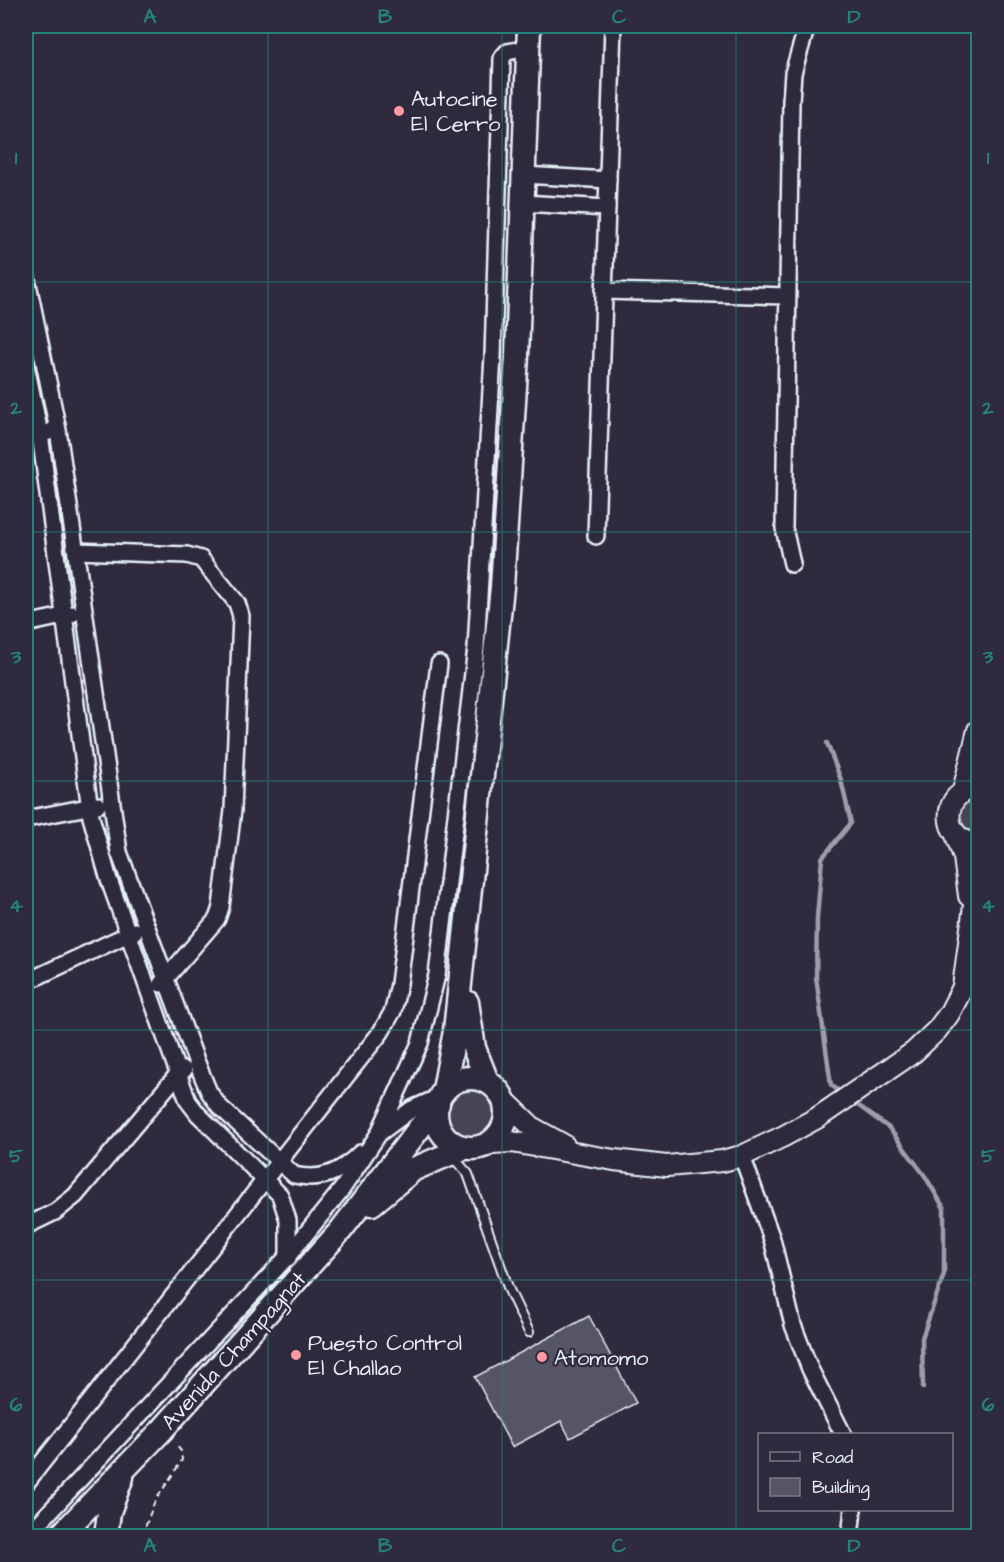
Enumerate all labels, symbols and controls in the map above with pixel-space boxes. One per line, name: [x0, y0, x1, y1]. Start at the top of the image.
text: A: [144, 3, 157, 31]
text: B: [378, 3, 393, 31]
text: C: [612, 3, 627, 31]
text: D: [848, 3, 861, 31]
place label: Autocine El Cerro: [411, 84, 501, 140]
marker: Autocine El Cerro: [392, 104, 406, 118]
text: 1: [15, 144, 18, 172]
text: 1: [987, 144, 990, 172]
text: 2: [9, 394, 22, 422]
text: 2: [981, 394, 994, 422]
text: 3: [10, 643, 22, 671]
text: 3: [982, 643, 994, 671]
text: 4: [9, 892, 23, 920]
text: 4: [981, 892, 995, 920]
text: 5: [9, 1142, 24, 1170]
text: 5: [981, 1142, 996, 1170]
street label: Avenida Champagnat: [154, 1265, 315, 1438]
place label: Puesto Control El Challao: [308, 1328, 462, 1384]
place label: Atomomo: [554, 1343, 649, 1374]
marker: Puesto Control El Challao: [289, 1348, 303, 1362]
marker: Atomomo: [535, 1350, 549, 1364]
text: 6: [10, 1391, 23, 1419]
text: 6: [982, 1391, 995, 1419]
legend: [758, 1433, 953, 1511]
text: Road: [812, 1445, 853, 1470]
text: Building: [812, 1475, 870, 1501]
text: A: [144, 1532, 157, 1560]
text: B: [378, 1532, 393, 1560]
text: C: [612, 1532, 627, 1560]
text: D: [848, 1532, 861, 1560]

